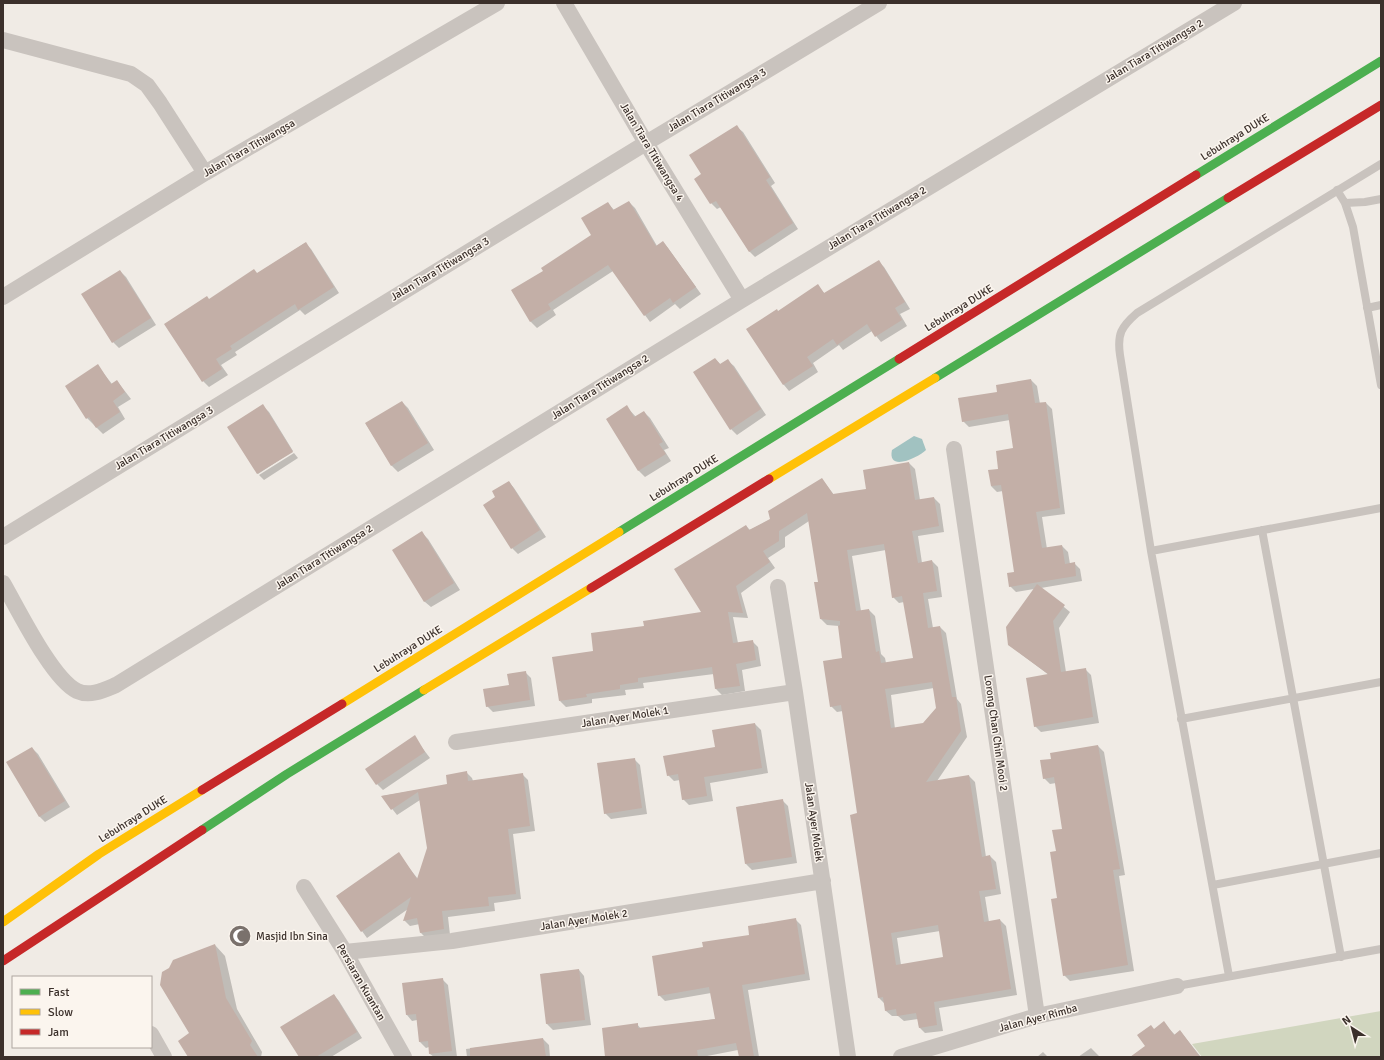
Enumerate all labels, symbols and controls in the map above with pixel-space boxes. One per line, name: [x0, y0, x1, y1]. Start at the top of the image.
street label: Jalan Tiara Titiwangsa 2: [1102, 16, 1206, 86]
street label: Jalan Tiara Titiwangsa 3: [665, 65, 769, 135]
street label: Jalan Tiara Titiwangsa 4: [617, 100, 687, 204]
street label: Lebuhraya DUKE: [1198, 111, 1272, 163]
street label: Jalan Tiara Titiwangsa: [201, 116, 298, 180]
street label: Jalan Tiara Titiwangsa 2: [825, 183, 929, 253]
street label: Jalan Tiara Titiwangsa 3: [388, 234, 492, 304]
street label: Lebuhraya DUKE: [922, 282, 996, 334]
street label: Jalan Tiara Titiwangsa 2: [549, 352, 651, 422]
street label: Jalan Tiara Titiwangsa 3: [112, 403, 216, 473]
street label: Lebuhraya DUKE: [647, 452, 721, 504]
street label: Jalan Tiara Titiwangsa 2: [273, 522, 375, 592]
street label: Lebuhraya DUKE: [371, 623, 445, 675]
street label: Lorong Chan Chin Mooi 2: [981, 674, 1011, 792]
street label: Jalan Ayer Molek 1: [580, 704, 670, 730]
street label: Jalan Ayer Molek: [802, 782, 826, 863]
street label: Lebuhraya DUKE: [96, 793, 170, 845]
street label: Jalan Ayer Molek 2: [539, 907, 629, 933]
mosque icon: Masjid Ibn Sina: [227, 923, 253, 949]
place label: Masjid Ibn Sina: [256, 930, 328, 943]
street label: Persiaran Kuantan: [334, 941, 388, 1023]
legend: [12, 976, 152, 1048]
text: Fast: [48, 985, 69, 1000]
street label: Jalan Ayer Rimba: [997, 1001, 1079, 1035]
text: Slow: [48, 1005, 73, 1020]
north arrow: [1332, 1008, 1372, 1048]
text: N: [1339, 1013, 1353, 1028]
text: Jam: [48, 1025, 69, 1040]

